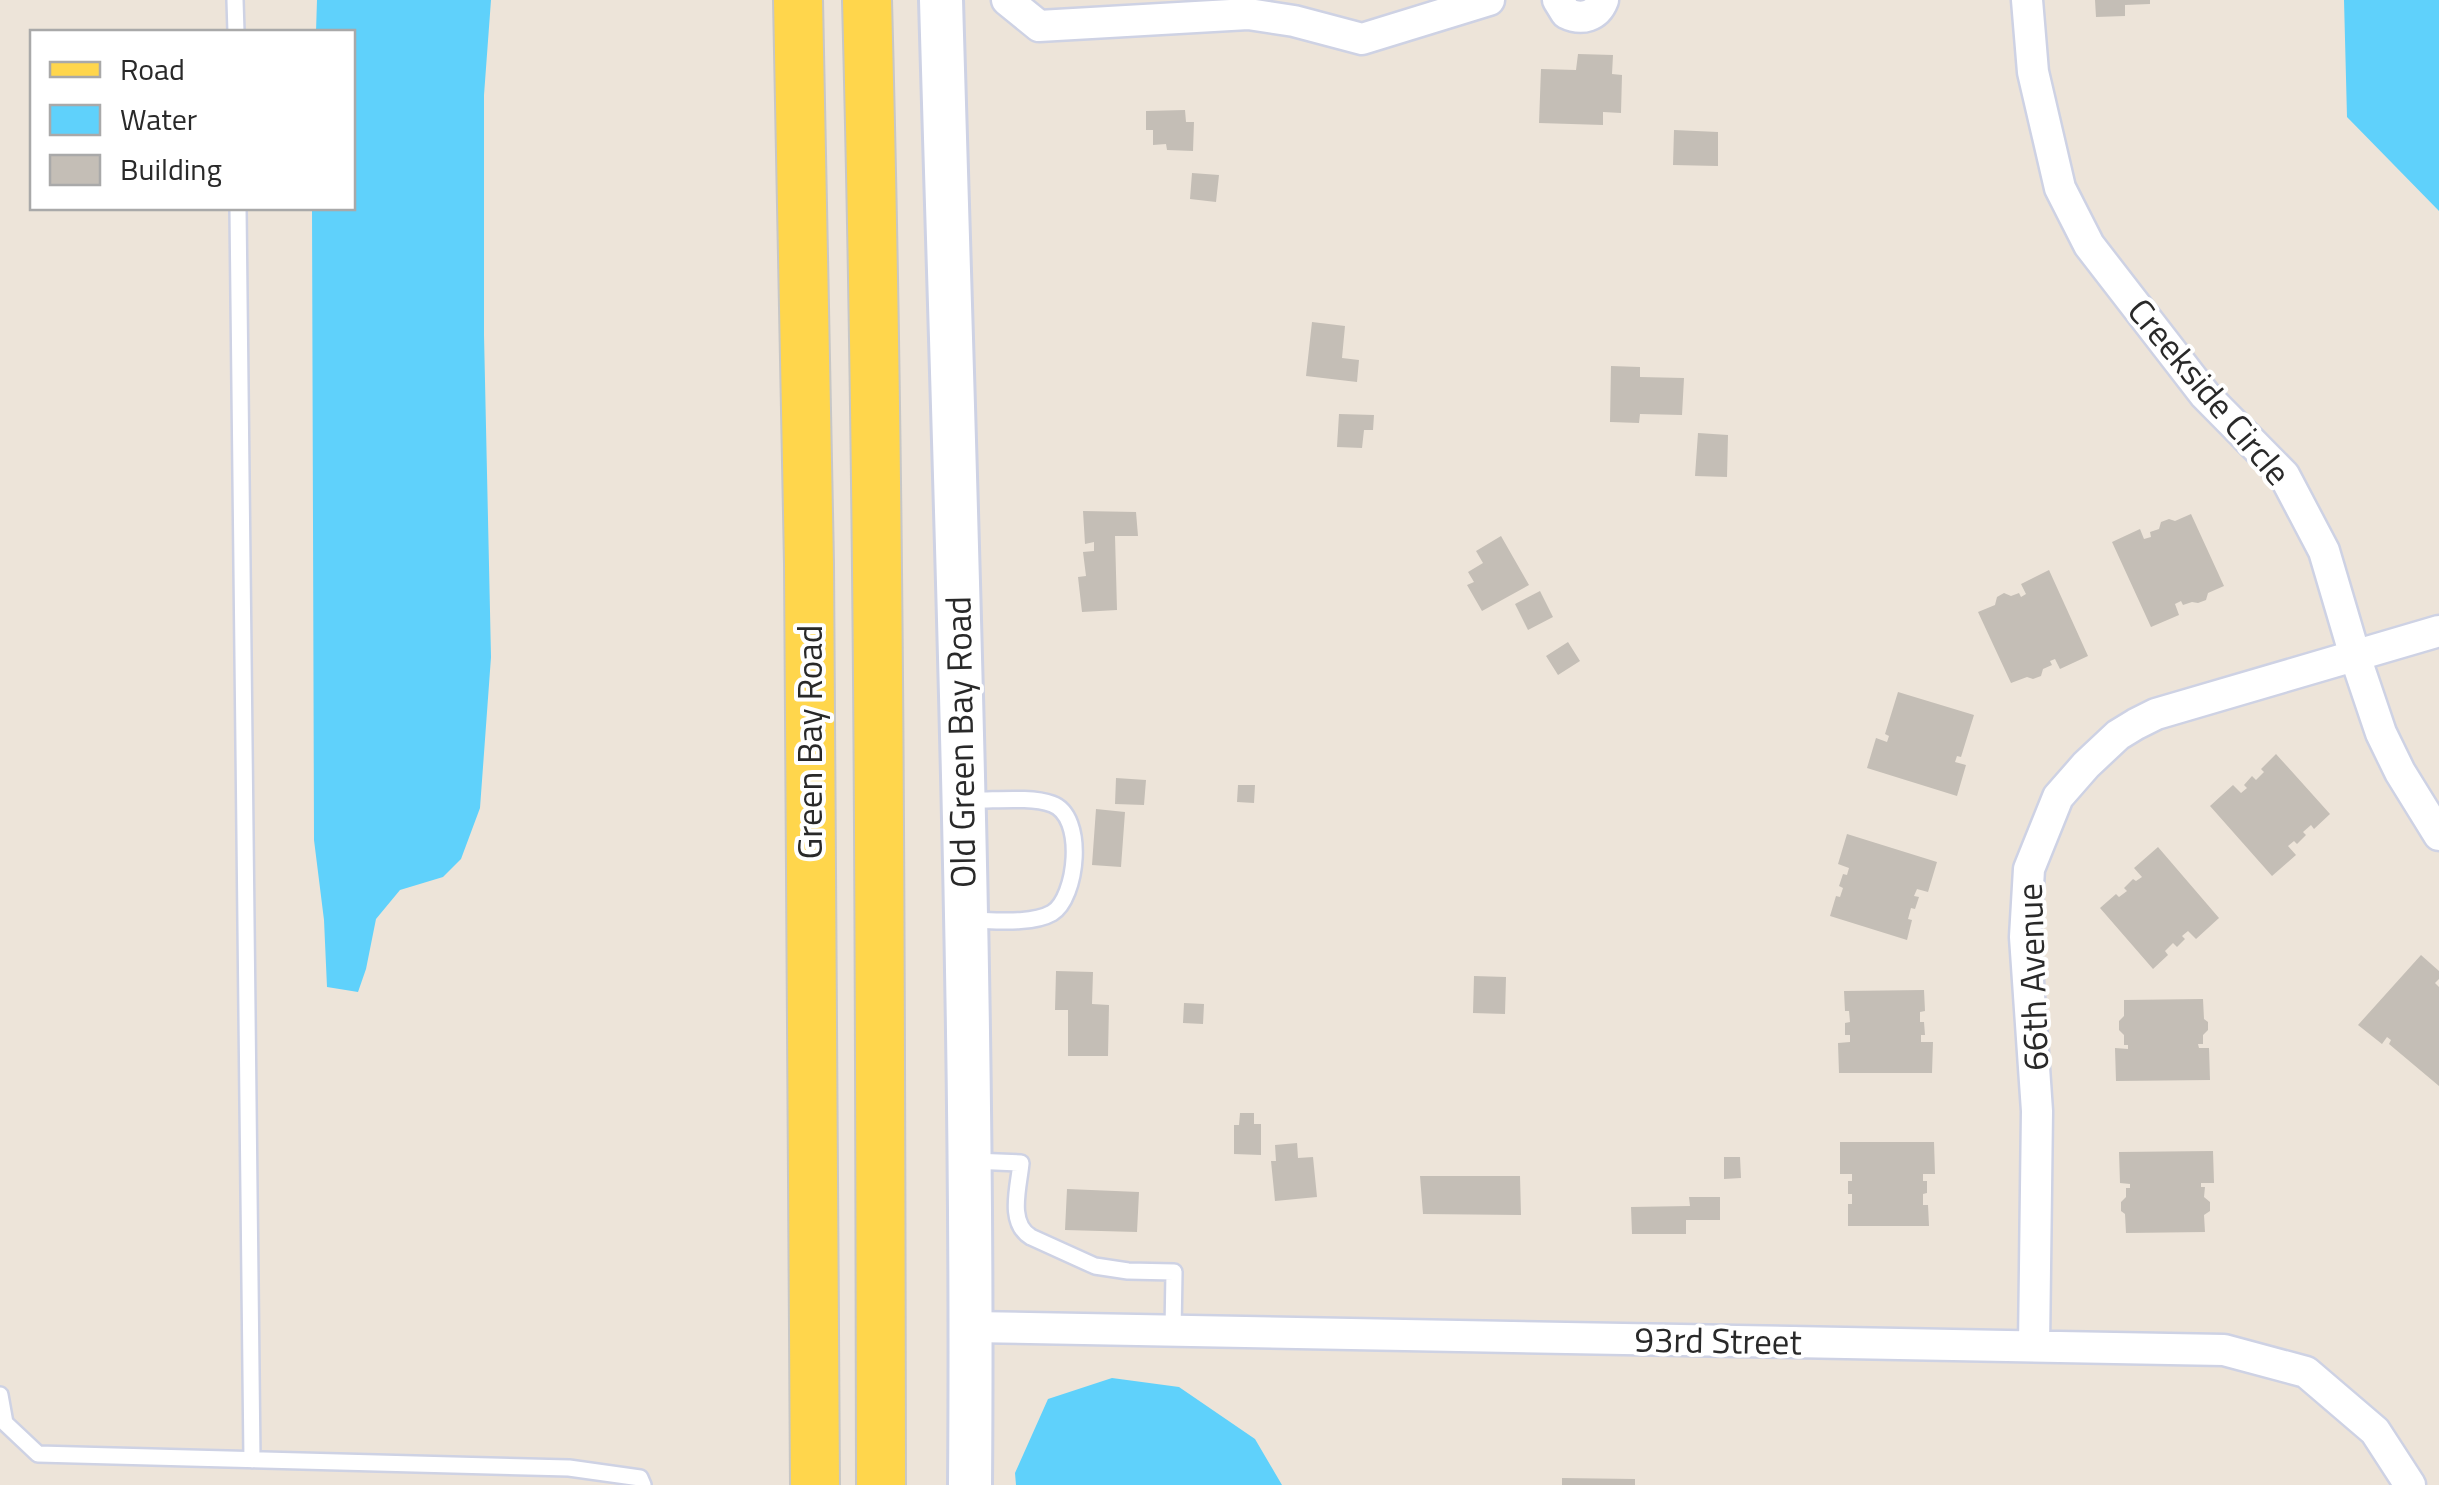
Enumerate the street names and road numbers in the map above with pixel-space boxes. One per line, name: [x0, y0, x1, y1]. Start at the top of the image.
street label: Creekside Circle: [2115, 286, 2304, 497]
street label: Old Green Bay Road: [930, 596, 990, 888]
street label: Green Bay Road: [782, 625, 836, 859]
street label: 66th Avenue: [2002, 882, 2062, 1072]
street label: 93rd Street: [1634, 1312, 1802, 1368]

